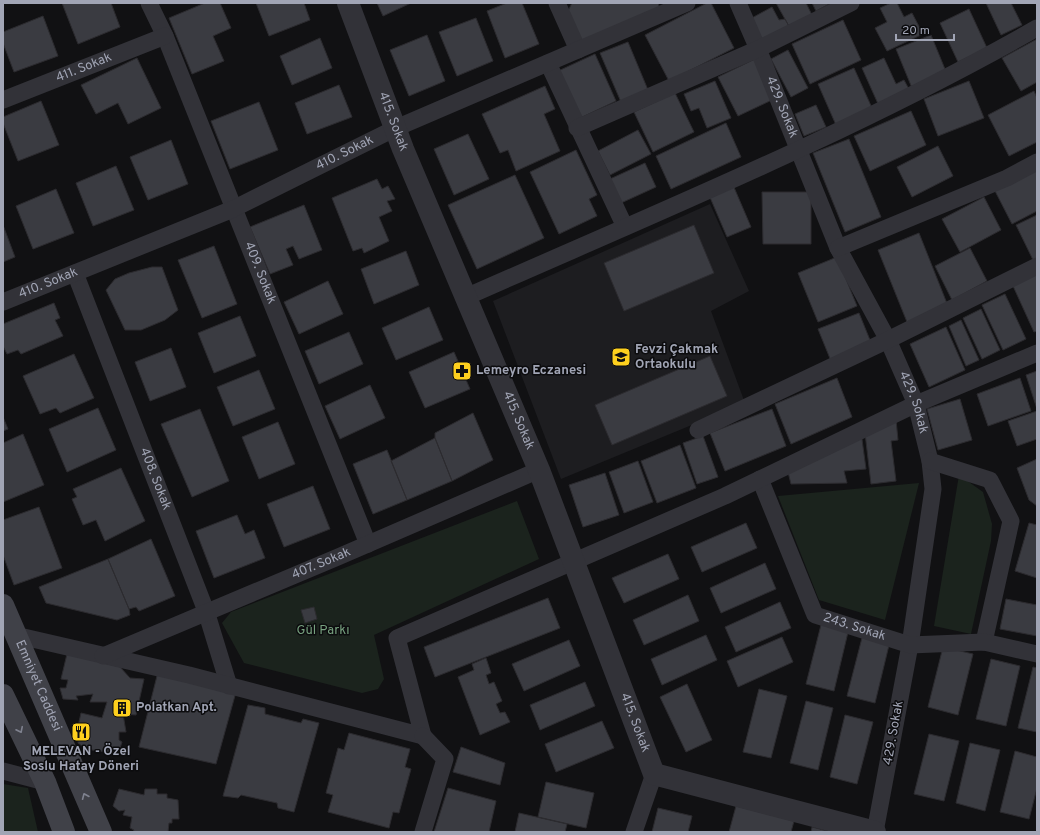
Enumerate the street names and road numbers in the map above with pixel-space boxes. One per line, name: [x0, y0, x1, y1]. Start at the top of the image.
street label: 411. Sokak: [54, 50, 114, 86]
street label: 429. Sokak: [762, 74, 801, 141]
street label: 415. Sokak: [374, 90, 411, 154]
street label: 410. Sokak: [313, 132, 376, 174]
street label: 409. Sokak: [240, 240, 279, 306]
street label: 410. Sokak: [16, 264, 80, 303]
street label: 429. Sokak: [895, 369, 931, 435]
street label: 415. Sokak: [499, 389, 538, 452]
street label: 408. Sokak: [136, 446, 174, 513]
street label: 407. Sokak: [289, 544, 354, 584]
street label: 243. Sokak: [821, 610, 888, 645]
street label: Emniyet Caddesi: [11, 638, 65, 734]
street label: 415. Sokak: [616, 691, 653, 755]
street label: 429. Sokak: [880, 700, 908, 766]

